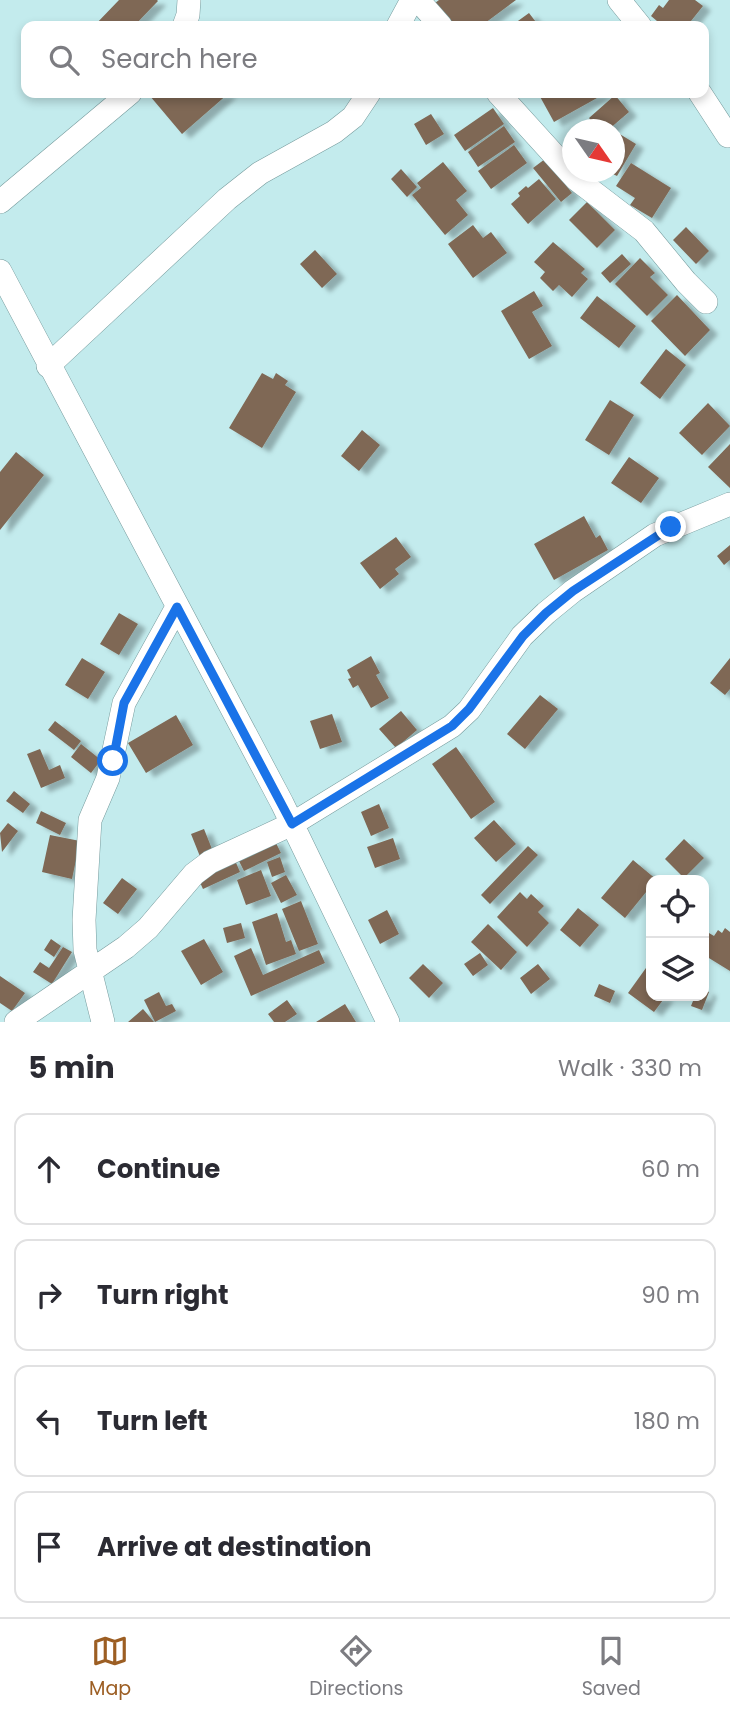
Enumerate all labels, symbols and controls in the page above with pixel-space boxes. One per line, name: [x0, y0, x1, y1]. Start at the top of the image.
search box: [21, 21, 709, 98]
icon: search: [45, 41, 83, 79]
text: Search here: [101, 41, 258, 77]
north arrow: [562, 119, 625, 182]
route end: [655, 511, 686, 542]
route start: [97, 745, 128, 776]
map controls: [646, 875, 709, 1001]
button: locate: [646, 875, 709, 938]
button: layers: [646, 938, 709, 1001]
text: 5 min: [28, 1046, 115, 1089]
text: Walk · 330 m: [558, 1052, 702, 1084]
icon: ahead: [30, 1150, 68, 1188]
text: Continue: [97, 1151, 220, 1187]
text: 60 m: [641, 1153, 700, 1185]
icon: right: [30, 1276, 68, 1314]
text: Turn right: [97, 1277, 229, 1313]
text: 90 m: [641, 1279, 700, 1311]
icon: left: [30, 1402, 68, 1440]
text: Turn left: [97, 1403, 208, 1439]
text: 180 m: [634, 1405, 700, 1437]
icon: arrive: [30, 1528, 68, 1566]
text: Arrive at destination: [97, 1529, 372, 1565]
tab: Map: [89, 1632, 131, 1703]
tab: Directions: [309, 1632, 404, 1703]
tab: Saved: [582, 1632, 641, 1703]

